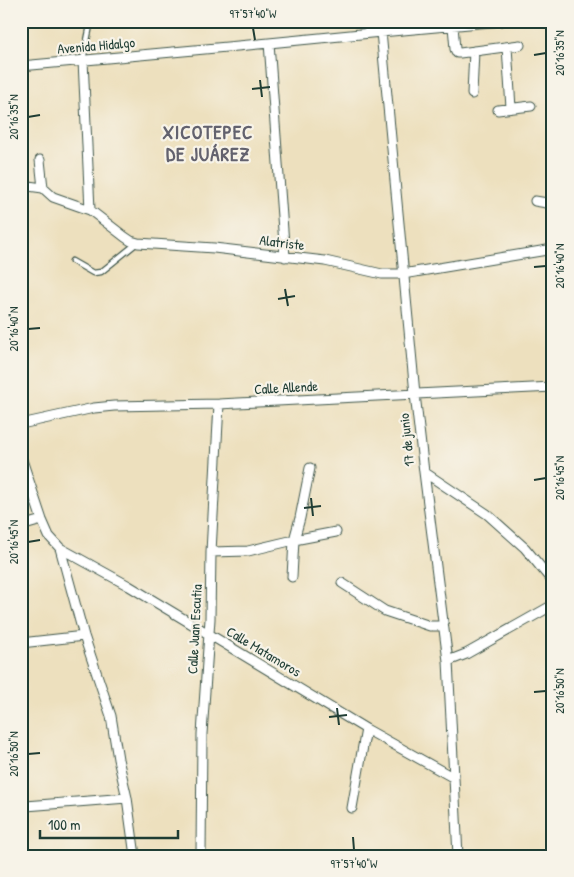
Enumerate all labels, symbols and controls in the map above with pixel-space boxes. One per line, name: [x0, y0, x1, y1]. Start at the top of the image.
text: 97°57'40"W: [229, 5, 277, 22]
text: 20°16'35"N: [551, 30, 568, 76]
street label: Avenida Hidalgo: [56, 32, 136, 59]
text: 20°16'35"N: [5, 94, 22, 140]
district label: XICOTEPEC DE JUÁREZ: [162, 119, 254, 167]
street label: Alatriste: [258, 230, 306, 254]
text: 20°16'40"N: [551, 244, 568, 288]
text: 20°16'40"N: [5, 307, 22, 351]
street label: Calle Allende: [254, 376, 319, 398]
street label: 17 de junio: [394, 412, 419, 468]
text: 20°16'45"N: [551, 456, 568, 500]
text: 20°16'45"N: [5, 520, 22, 564]
street label: Calle Juan Escutia: [182, 583, 206, 674]
street label: Calle Matamoros: [223, 621, 305, 681]
text: 20°16'50"N: [551, 668, 568, 714]
text: 20°16'50"N: [5, 731, 22, 777]
scale bar: [40, 807, 178, 839]
text: 100 m: [48, 814, 81, 835]
text: 97°57'40"W: [330, 855, 378, 872]

